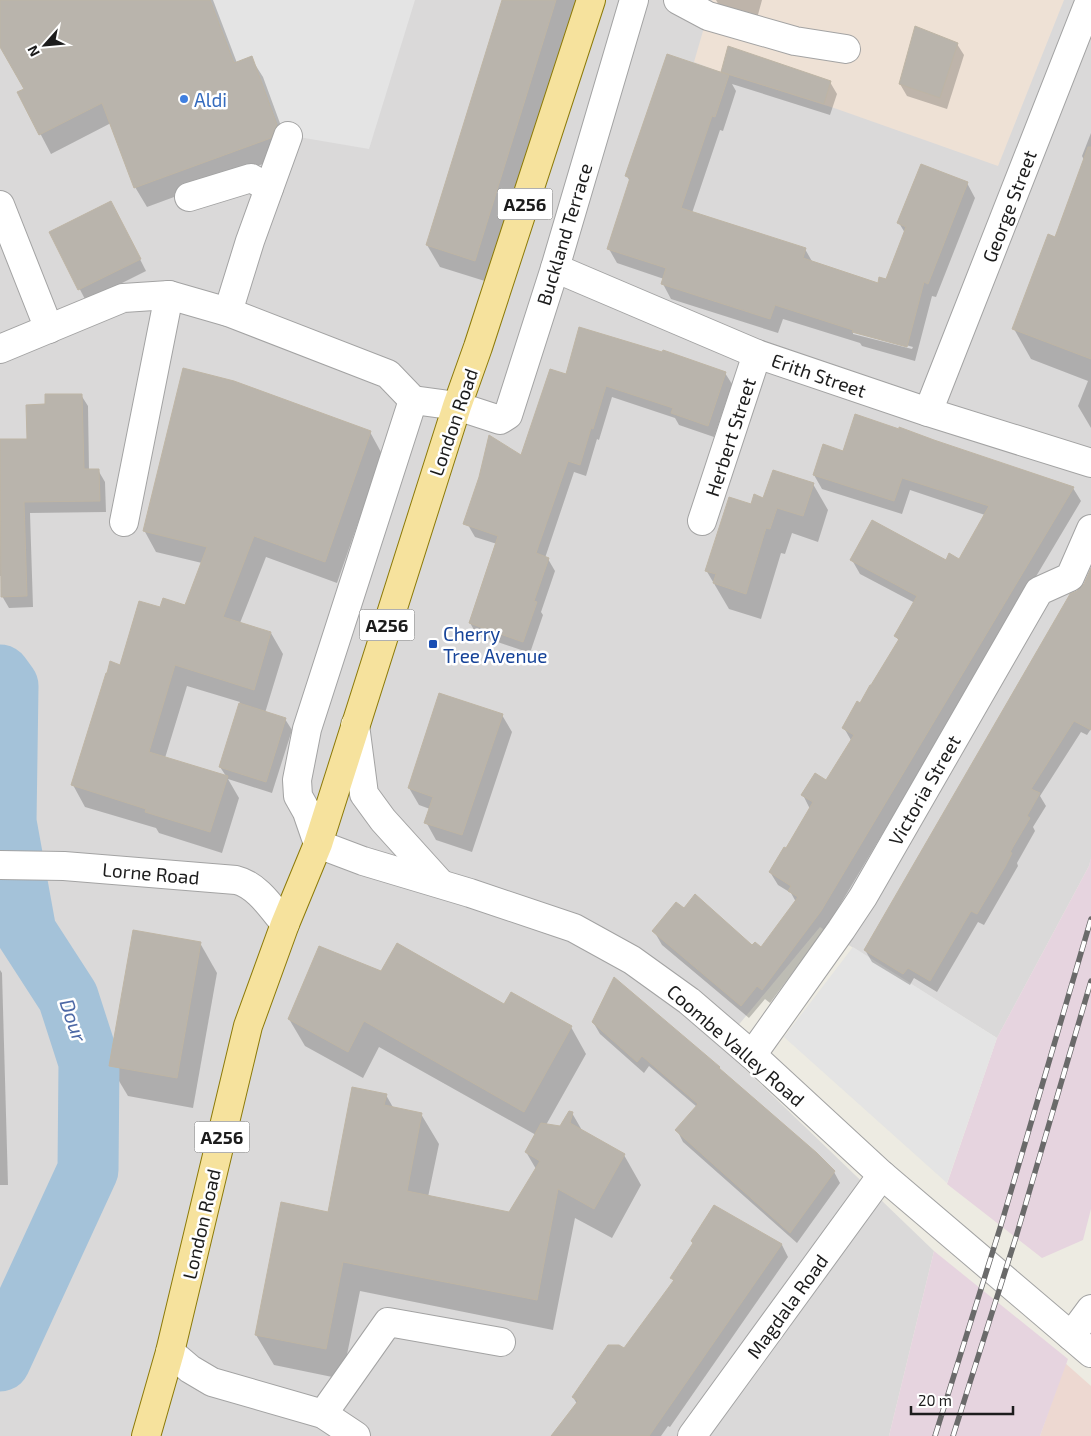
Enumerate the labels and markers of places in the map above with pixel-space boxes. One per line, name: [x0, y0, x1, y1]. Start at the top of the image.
place label: Aldi: [194, 88, 227, 111]
marker: Aldi: [178, 93, 190, 105]
place label: Cherry Tree Avenue: [443, 622, 548, 667]
marker: Cherry Tree Avenue: [427, 638, 439, 650]

